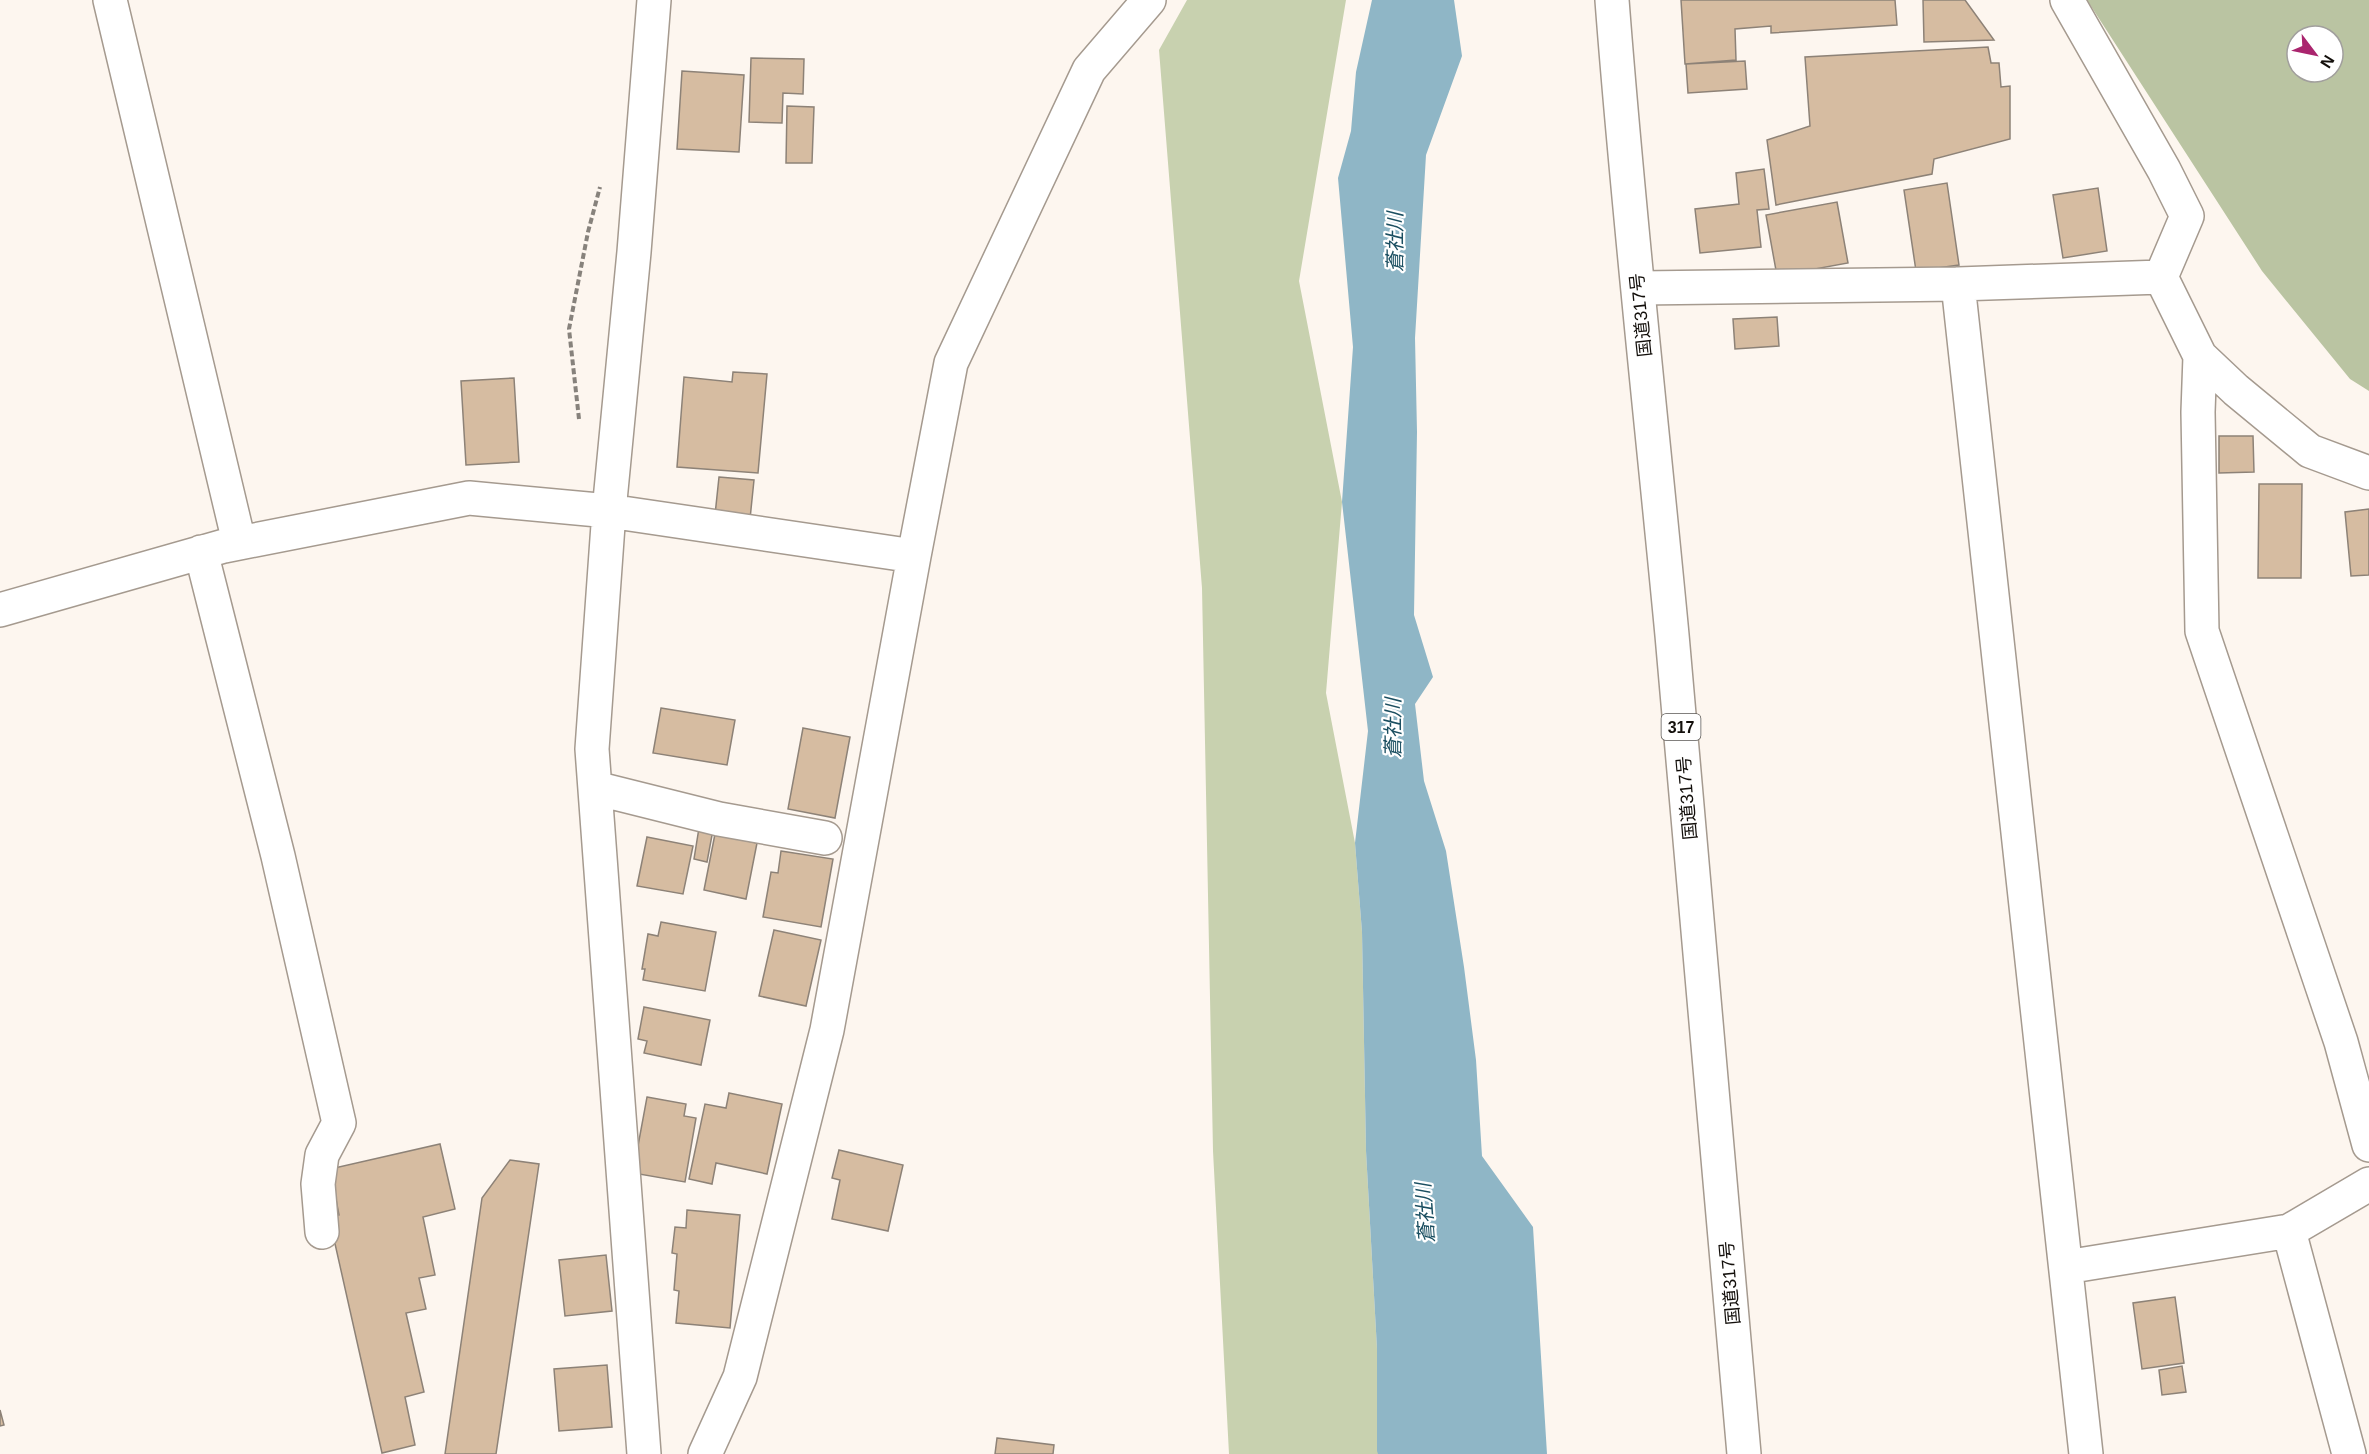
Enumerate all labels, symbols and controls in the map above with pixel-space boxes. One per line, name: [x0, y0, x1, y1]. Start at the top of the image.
north arrow: [2285, 24, 2345, 84]
text: N: [2317, 52, 2338, 71]
water label: 蒼社川: [1384, 210, 1406, 272]
street label: 国道317号: [1627, 272, 1655, 358]
water label: 蒼社川: [1382, 696, 1404, 758]
road number: 317: [1662, 714, 1700, 740]
street label: 国道317号: [1673, 755, 1701, 841]
water label: 蒼社川: [1412, 1180, 1438, 1244]
street label: 国道317号: [1716, 1240, 1744, 1326]

